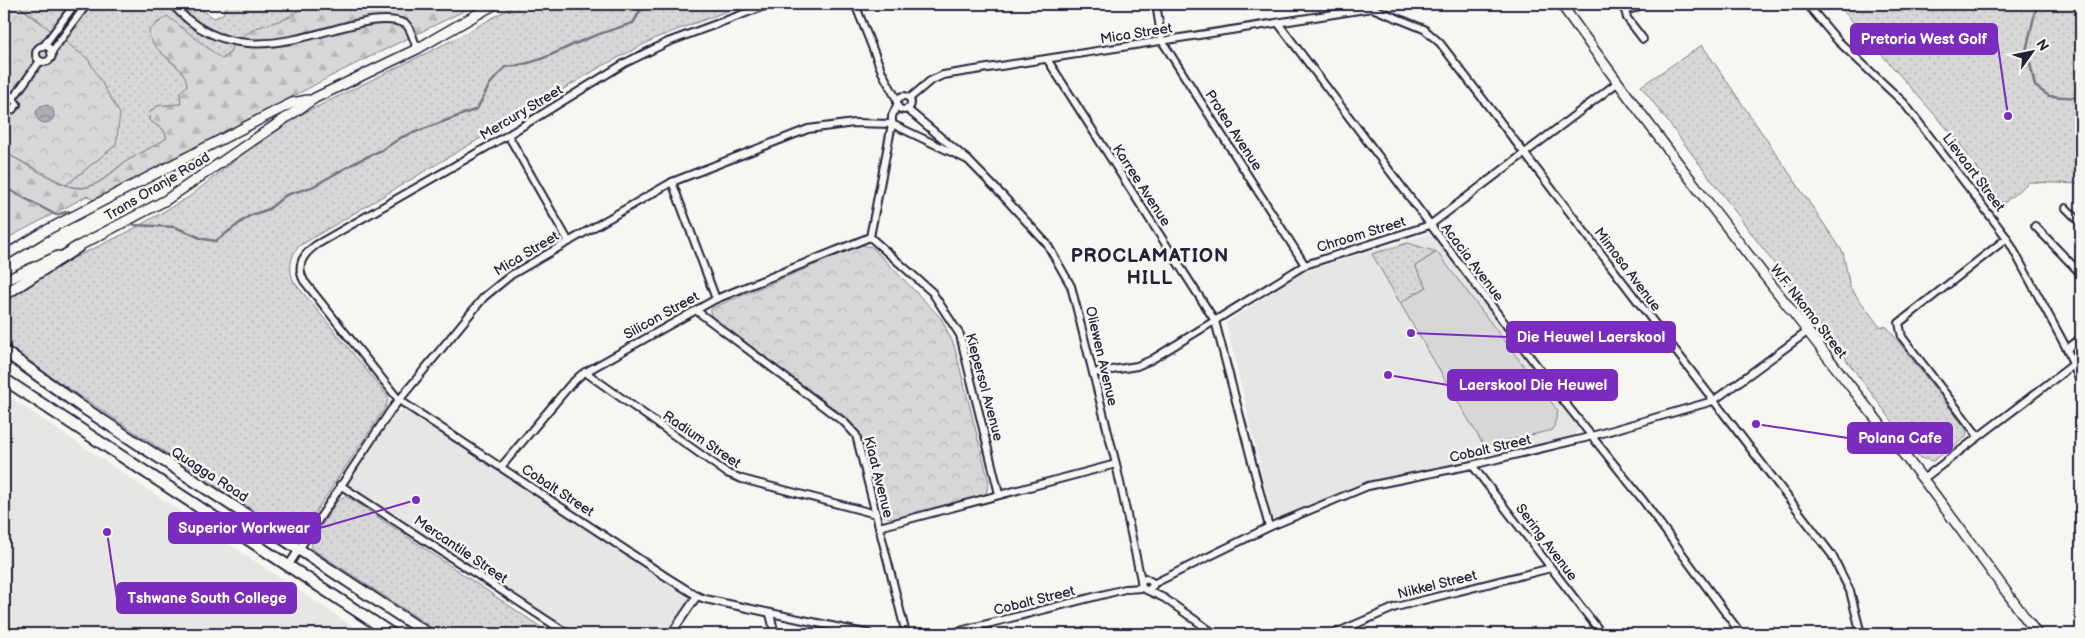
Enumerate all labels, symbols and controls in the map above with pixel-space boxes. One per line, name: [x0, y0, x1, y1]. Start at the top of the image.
street label: Mica Street: [1099, 19, 1174, 48]
callout: Pretoria West Golf: [1851, 24, 1997, 54]
north arrow: [2008, 28, 2058, 78]
text: Pretoria West Golf: [1861, 30, 1988, 49]
text: N: [2032, 36, 2052, 54]
street label: Mercury Street: [477, 81, 566, 144]
street label: Protea Avenue: [1201, 87, 1266, 174]
street label: Lievaart Street: [1939, 130, 2009, 215]
street label: Karree Avenue: [1109, 141, 1174, 229]
street label: Trans Oranje Road: [102, 148, 213, 225]
street label: Chroom Street: [1315, 213, 1408, 256]
street label: Acacia Avenue: [1438, 220, 1507, 305]
street label: Mimosa Avenue: [1591, 224, 1665, 315]
street label: Mica Street: [491, 227, 562, 279]
district label: PROCLAMATION HILL: [1071, 245, 1229, 290]
street label: W.F. Nkomo Street: [1767, 261, 1851, 362]
street label: Silicon Street: [621, 287, 702, 343]
street label: Oliewen Avenue: [1082, 305, 1121, 408]
callout: Die Heuwel Laerskool: [1507, 322, 1675, 352]
text: Die Heuwel Laerskool: [1517, 328, 1665, 347]
street label: Kiepersol Avenue: [962, 331, 1007, 443]
callout: Laerskool Die Heuwel: [1448, 370, 1617, 400]
text: Laerskool Die Heuwel: [1459, 376, 1607, 395]
street label: Radium Street: [659, 407, 745, 472]
callout: Polana Cafe: [1848, 423, 1952, 453]
text: Polana Cafe: [1858, 429, 1942, 448]
street label: Cobalt Street: [1448, 431, 1533, 466]
street label: Kiaat Avenue: [860, 435, 897, 520]
street label: Quagga Road: [168, 443, 251, 506]
street label: Cobalt Street: [518, 461, 598, 521]
street label: Sering Avenue: [1512, 501, 1581, 584]
street label: Mercantile Street: [411, 512, 511, 587]
callout: Superior Workwear: [169, 513, 320, 543]
text: Superior Workwear: [178, 519, 311, 538]
street label: Nikkel Street: [1396, 566, 1479, 602]
street label: Cobalt Street: [992, 582, 1077, 619]
callout: Tshwane South College: [117, 583, 296, 613]
text: Tshwane South College: [127, 589, 287, 608]

